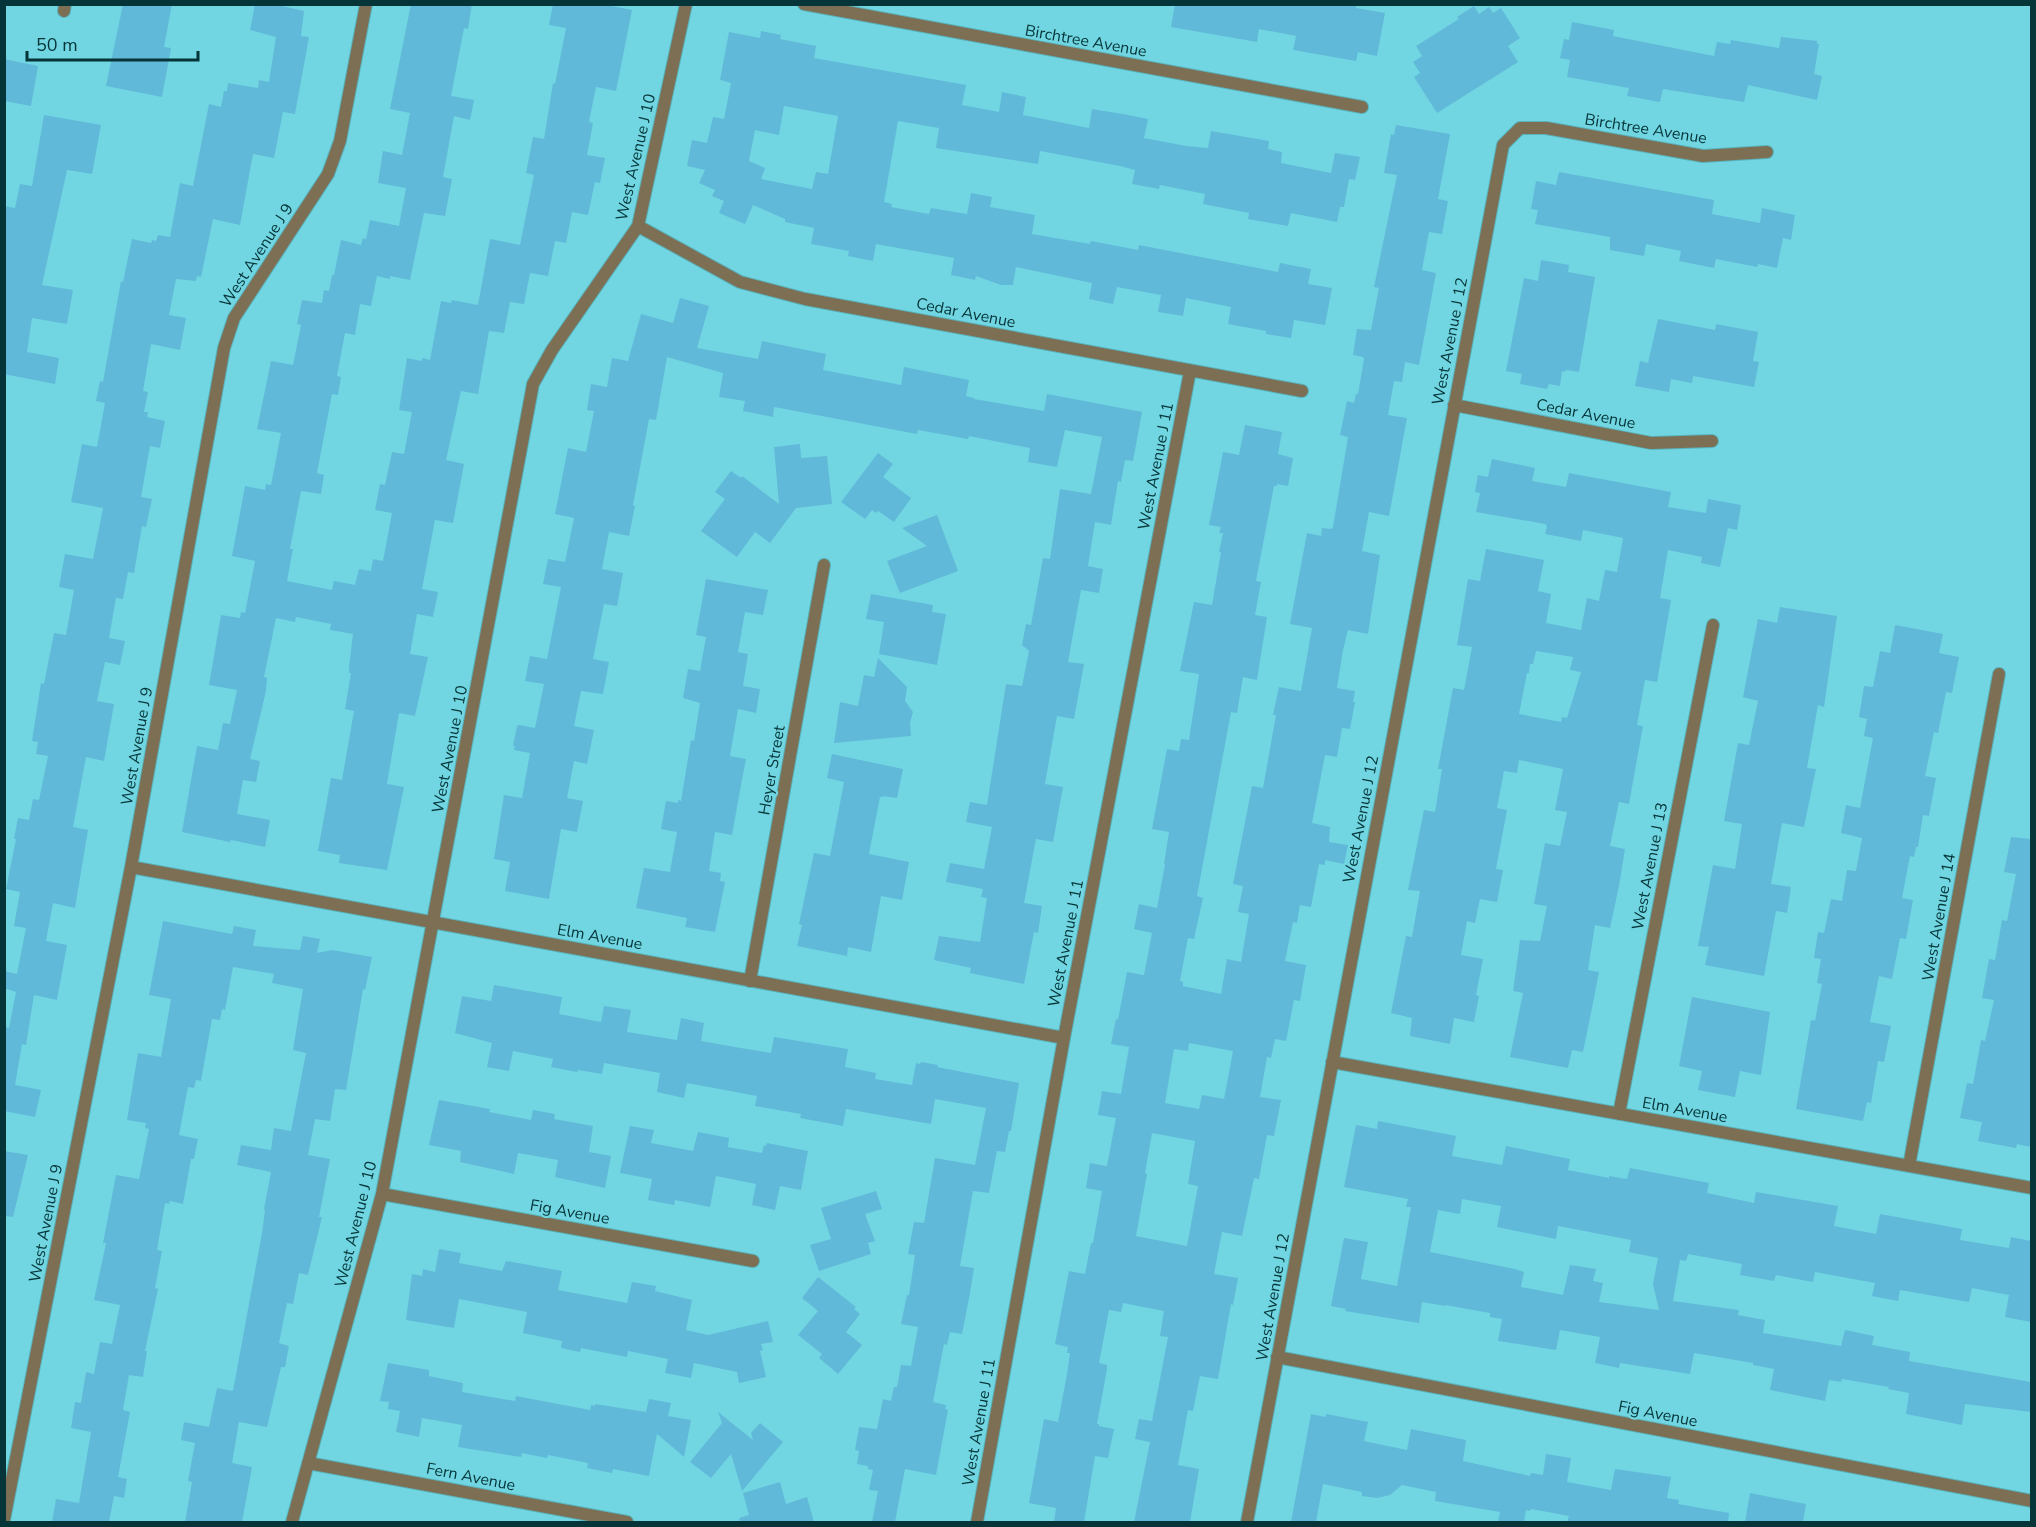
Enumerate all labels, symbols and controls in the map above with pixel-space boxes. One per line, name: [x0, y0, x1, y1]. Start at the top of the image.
street label: Birchtree Avenue: [1023, 19, 1149, 63]
scale bar: [27, 24, 198, 62]
text: 50 m: [36, 33, 78, 57]
street label: West Avenue J 10: [611, 92, 661, 223]
street label: Birchtree Avenue: [1583, 108, 1709, 150]
street label: West Avenue J 9: [215, 199, 299, 312]
street label: West Avenue J 12: [1427, 275, 1473, 407]
street label: Cedar Avenue: [914, 293, 1017, 333]
street label: Cedar Avenue: [1534, 394, 1637, 434]
street label: West Avenue J 11: [1133, 400, 1179, 532]
street label: West Avenue J 10: [427, 683, 473, 815]
street label: West Avenue J 9: [116, 685, 158, 807]
street label: Heyer Street: [753, 723, 791, 817]
street label: West Avenue J 12: [1338, 753, 1384, 885]
street label: West Avenue J 13: [1627, 800, 1673, 932]
street label: West Avenue J 14: [1917, 851, 1961, 983]
street label: West Avenue J 11: [1043, 877, 1089, 1009]
street label: Elm Avenue: [555, 919, 644, 955]
street label: Elm Avenue: [1640, 1092, 1729, 1128]
street label: West Avenue J 10: [330, 1159, 382, 1290]
street label: West Avenue J 9: [24, 1162, 68, 1284]
street label: Fig Avenue: [528, 1194, 611, 1230]
street label: West Avenue J 12: [1251, 1231, 1295, 1363]
street label: West Avenue J 11: [957, 1356, 1001, 1488]
street label: Fig Avenue: [1616, 1396, 1699, 1432]
street label: Fern Avenue: [424, 1458, 517, 1496]

